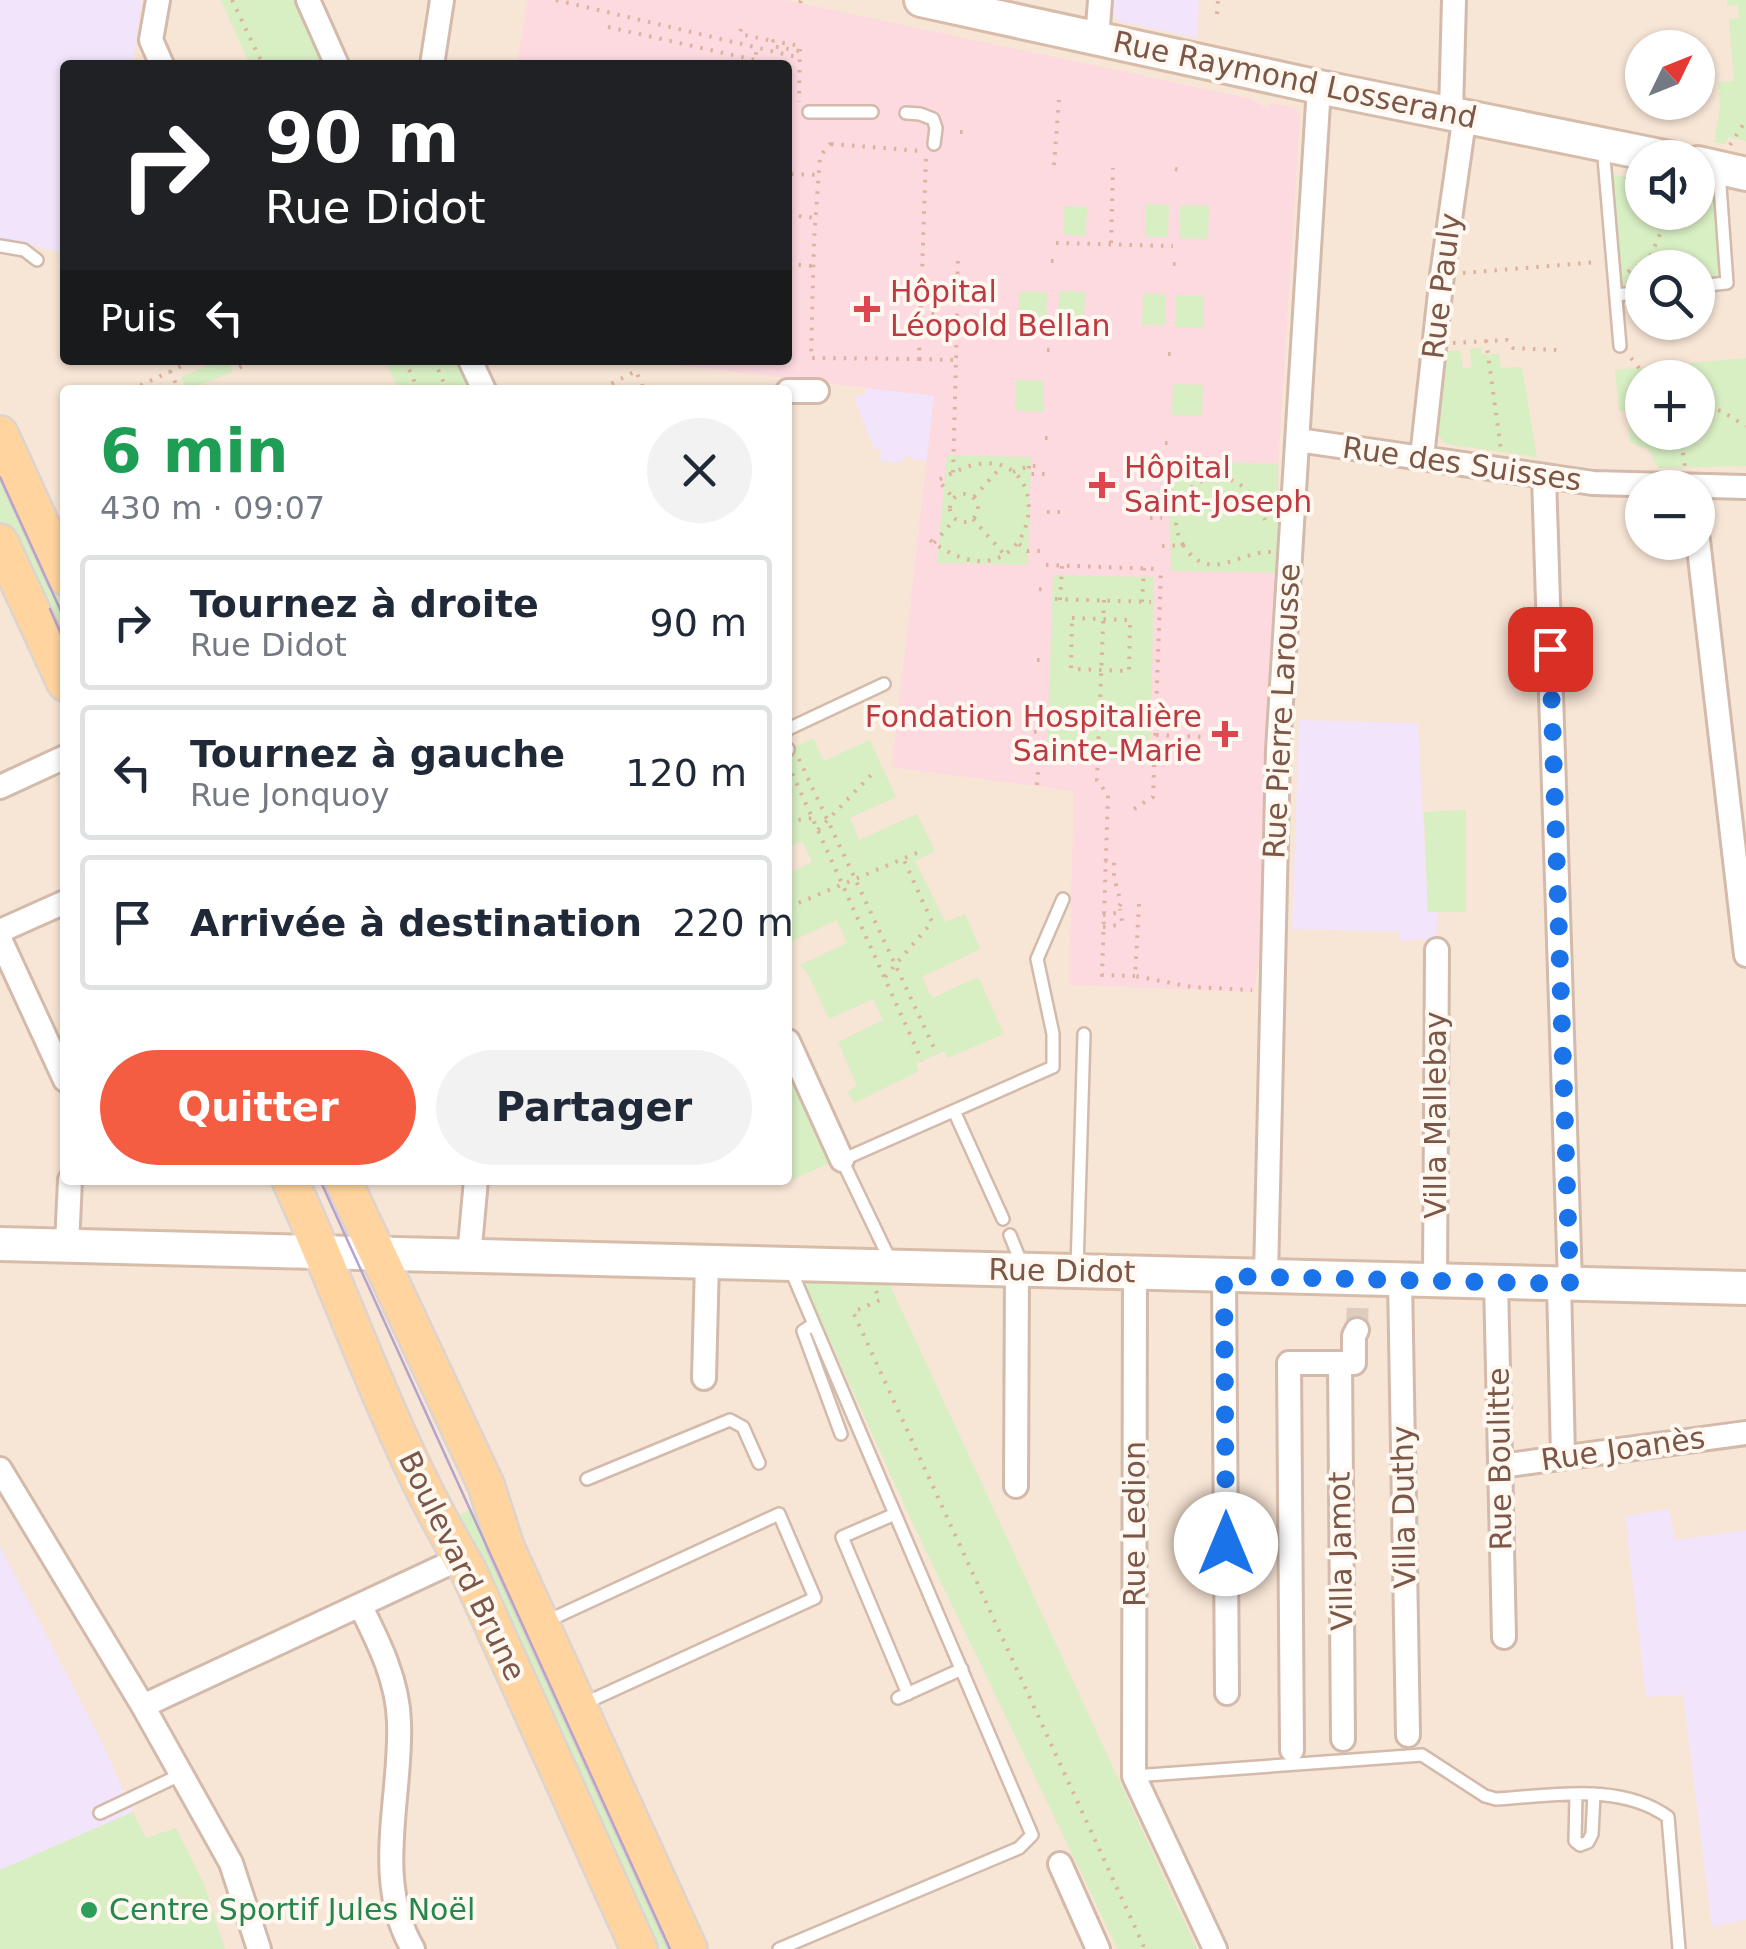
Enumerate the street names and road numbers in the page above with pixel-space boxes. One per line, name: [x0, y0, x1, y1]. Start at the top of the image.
street label: Rue Raymond Losserand: [1110, 24, 1480, 135]
street label: Rue Pauly: [1415, 211, 1468, 361]
street label: Rue des Suisses: [1340, 429, 1584, 498]
street label: Rue Pierre Larousse: [1256, 562, 1307, 860]
street label: Villa Mallebay: [1418, 1011, 1453, 1219]
street label: Rue Didot: [988, 1252, 1136, 1289]
street label: Rue Boulitte: [1480, 1367, 1519, 1551]
street label: Rue Joanès: [1539, 1420, 1707, 1477]
street label: Villa Duthy: [1385, 1425, 1422, 1589]
street label: Rue Ledion: [1117, 1441, 1152, 1607]
street label: Boulevard Brune: [392, 1445, 533, 1686]
street label: Villa Jamot: [1322, 1471, 1359, 1631]

